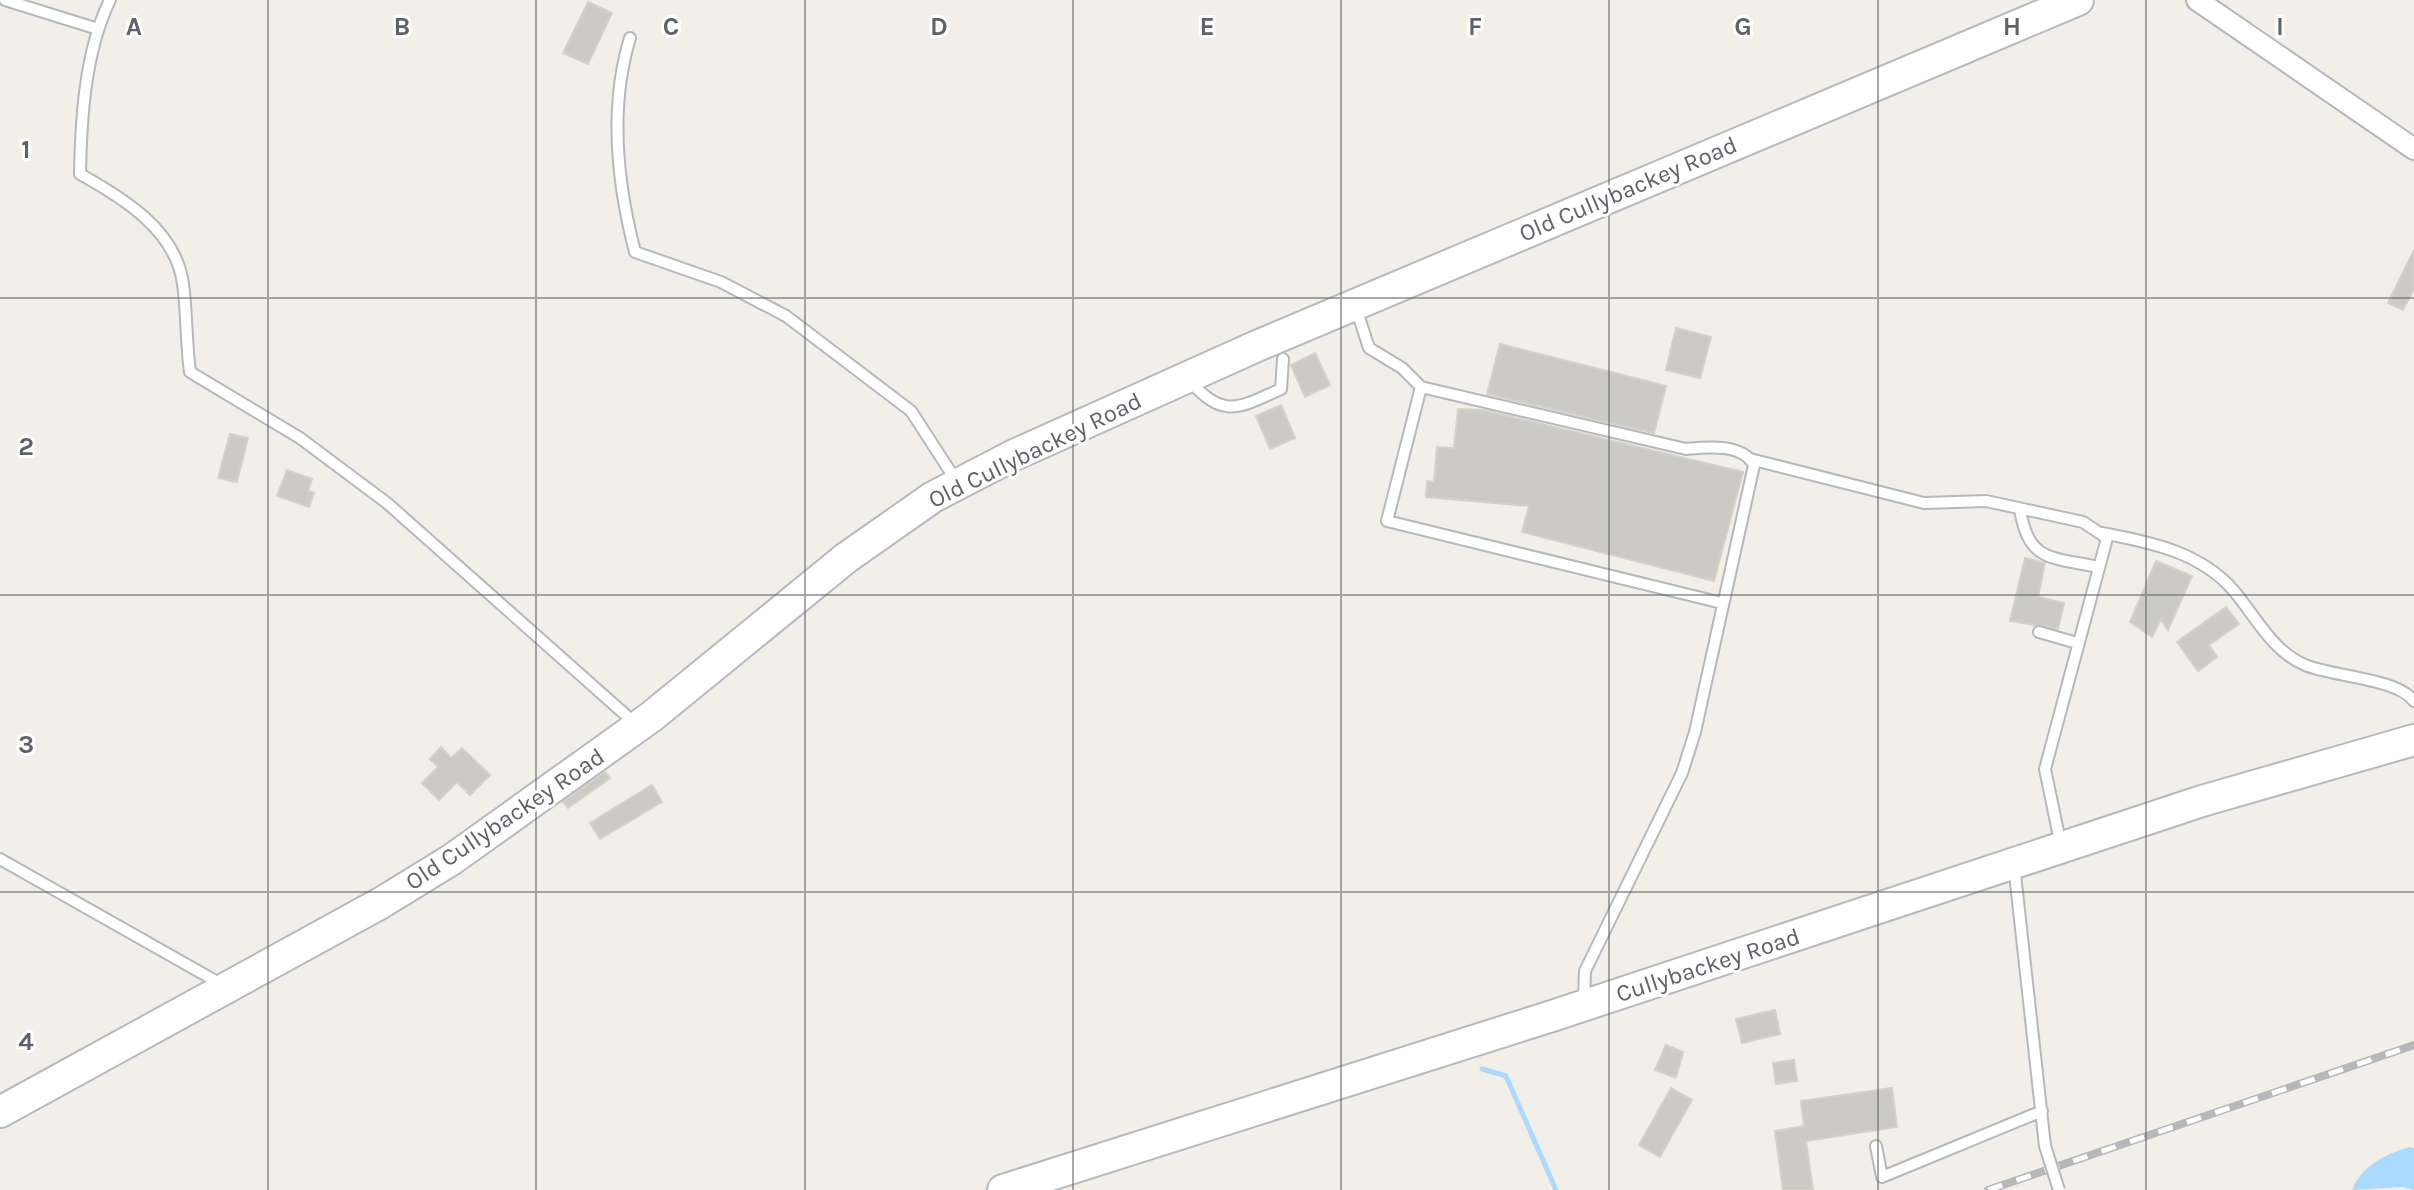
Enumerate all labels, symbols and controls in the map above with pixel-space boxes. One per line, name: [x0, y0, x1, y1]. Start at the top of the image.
text: A: [126, 11, 142, 42]
text: B: [394, 11, 410, 42]
text: C: [663, 11, 679, 42]
text: D: [930, 11, 948, 42]
text: E: [1199, 11, 1215, 42]
text: F: [1468, 11, 1482, 42]
text: G: [1734, 11, 1752, 42]
text: H: [2003, 11, 2021, 42]
text: I: [2276, 11, 2284, 42]
street label: Old Cullybackey Road: [1515, 130, 1741, 248]
text: 1: [21, 134, 31, 165]
street label: Old Cullybackey Road: [924, 386, 1146, 514]
text: 2: [18, 431, 34, 462]
text: 3: [18, 729, 34, 760]
street label: Old Cullybackey Road: [400, 742, 610, 896]
street label: Cullybackey Road: [1613, 922, 1803, 1008]
text: 4: [18, 1026, 34, 1057]

